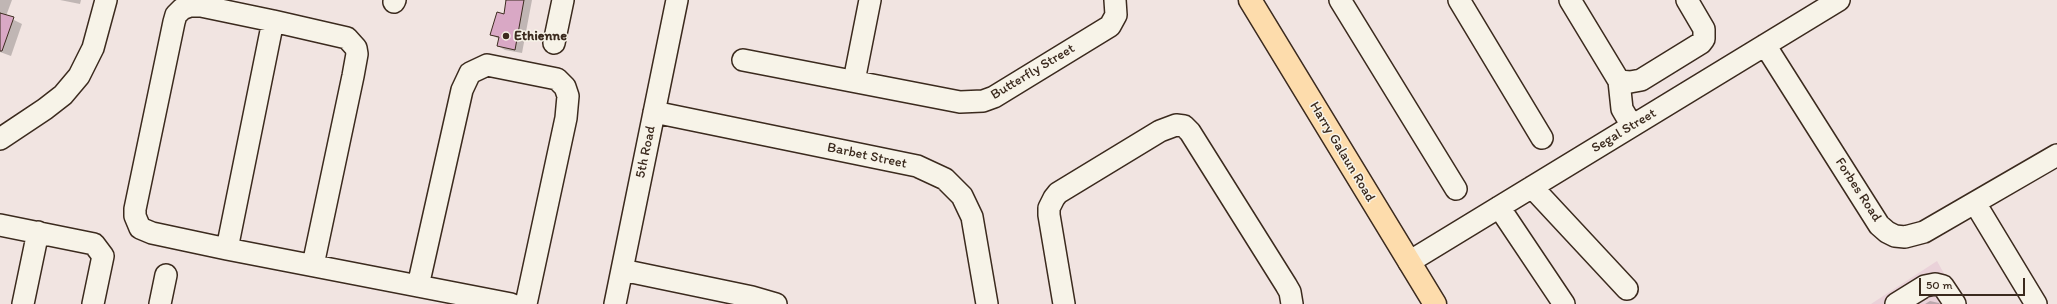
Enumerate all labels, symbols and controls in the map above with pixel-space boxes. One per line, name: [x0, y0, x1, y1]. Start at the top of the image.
place label: Ethienne: [514, 28, 567, 44]
marker: Ethienne: [501, 31, 511, 41]
street label: Butterfly Street: [988, 40, 1078, 104]
street label: Harry Galaun Road: [1305, 99, 1379, 205]
street label: Segal Street: [1589, 105, 1659, 157]
street label: 5th Road: [632, 124, 660, 180]
street label: Barbet Street: [826, 139, 908, 173]
street label: Forbes Road: [1831, 155, 1885, 225]
scale bar: [1921, 270, 2027, 296]
text: 50 m: [1926, 278, 1952, 292]

